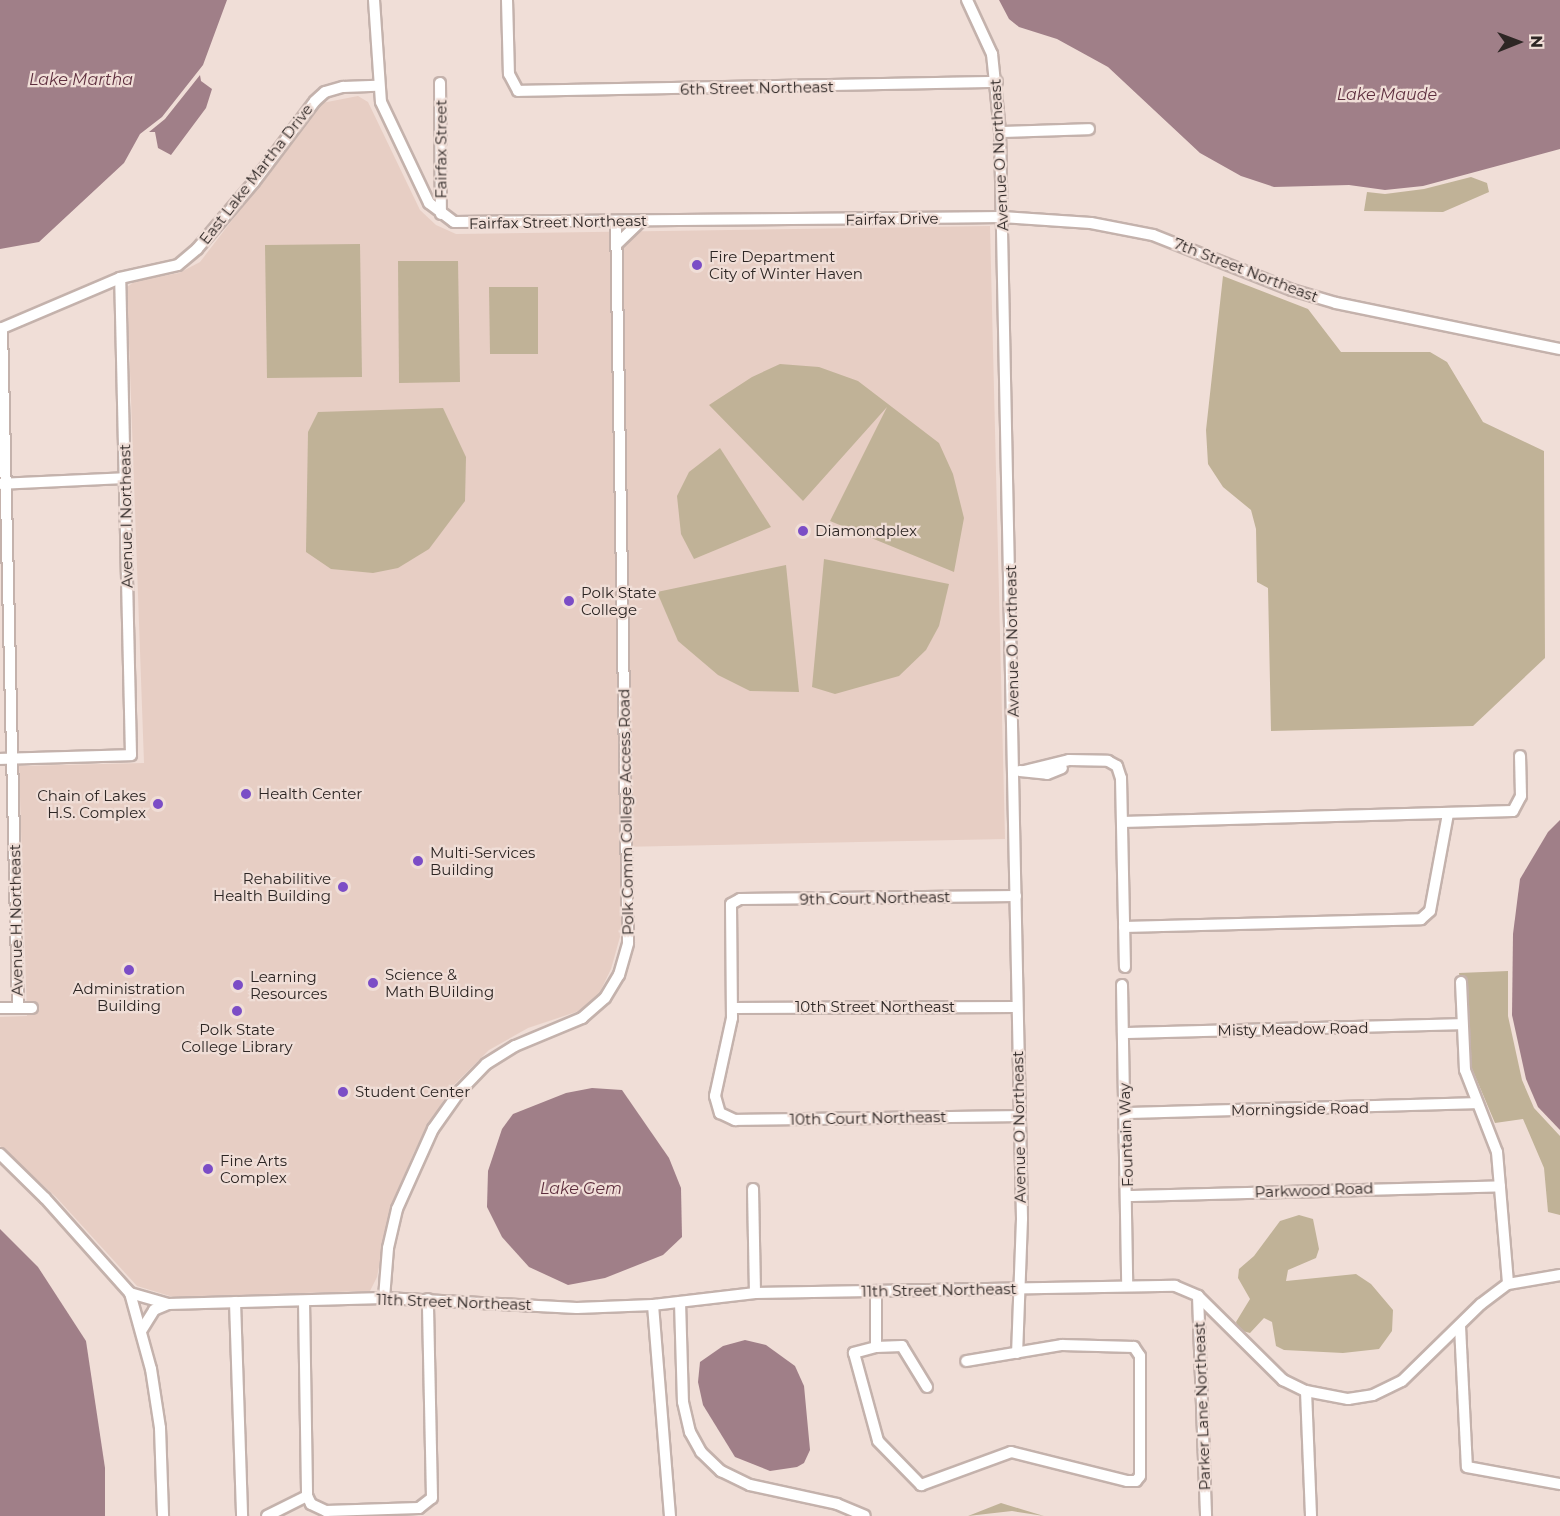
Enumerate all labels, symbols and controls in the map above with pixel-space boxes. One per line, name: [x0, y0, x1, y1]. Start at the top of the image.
north arrow: [1488, 12, 1548, 72]
text: N: [1527, 35, 1546, 48]
water label: Lake Martha: [29, 70, 133, 90]
street label: 6th Street Northeast: [680, 78, 834, 98]
street label: Avenue O Northeast: [986, 79, 1012, 231]
water label: Lake Maude: [1337, 85, 1437, 105]
street label: Fairfax Street: [432, 99, 450, 199]
street label: East Lake Martha Drive: [196, 100, 316, 248]
street label: Fairfax Drive: [845, 209, 939, 229]
street label: Fairfax Street Northeast: [469, 211, 647, 233]
street label: 7th Street Northeast: [1171, 234, 1321, 306]
place label: Fire Department City of Winter Haven: [709, 247, 863, 282]
marker: Fire Department City of Winter Haven: [690, 258, 704, 272]
street label: Avenue I Northeast: [116, 444, 136, 588]
place label: Diamondplex: [815, 522, 917, 540]
marker: Diamondplex: [796, 524, 810, 538]
street label: Avenue O Northeast: [1002, 565, 1022, 717]
place label: Polk State College: [581, 583, 657, 618]
marker: Polk State College: [562, 594, 576, 608]
street label: Polk Comm College Access Road: [615, 689, 637, 935]
place label: Health Center: [258, 785, 362, 803]
place label: Chain of Lakes H.S. Complex: [37, 786, 146, 821]
marker: Health Center: [239, 787, 253, 801]
marker: Chain of Lakes H.S. Complex: [151, 797, 165, 811]
place label: Multi-Services Building: [430, 843, 535, 878]
street label: Avenue H Northeast: [6, 844, 26, 996]
marker: Multi-Services Building: [411, 854, 425, 868]
place label: Rehabilitive Health Building: [213, 869, 331, 904]
marker: Rehabilitive Health Building: [336, 880, 350, 894]
street label: 9th Court Northeast: [800, 888, 950, 908]
marker: Administration Building: [122, 963, 136, 977]
place label: Science & Math BUilding: [385, 965, 494, 1000]
place label: Learning Resources: [250, 967, 327, 1002]
marker: Science & Math BUilding: [366, 976, 380, 990]
marker: Learning Resources: [231, 978, 245, 992]
place label: Administration Building: [73, 979, 185, 1014]
street label: 10th Street Northeast: [795, 998, 955, 1016]
marker: Polk State College Library: [230, 1004, 244, 1018]
street label: Misty Meadow Road: [1217, 1019, 1369, 1039]
place label: Polk State College Library: [181, 1020, 293, 1055]
street label: Avenue O Northeast: [1009, 1051, 1029, 1203]
place label: Student Center: [355, 1083, 470, 1101]
street label: Fountain Way: [1115, 1083, 1137, 1187]
marker: Student Center: [336, 1085, 350, 1099]
street label: Morningside Road: [1231, 1099, 1369, 1119]
street label: 10th Court Northeast: [789, 1108, 947, 1128]
place label: Fine Arts Complex: [220, 1151, 287, 1186]
marker: Fine Arts Complex: [201, 1162, 215, 1176]
water label: Lake Gem: [540, 1179, 622, 1199]
street label: Parkwood Road: [1254, 1179, 1374, 1201]
street label: 11th Street Northeast: [861, 1280, 1017, 1300]
street label: 11th Street Northeast: [376, 1290, 532, 1314]
street label: Parker Lane Northeast: [1190, 1321, 1214, 1491]

